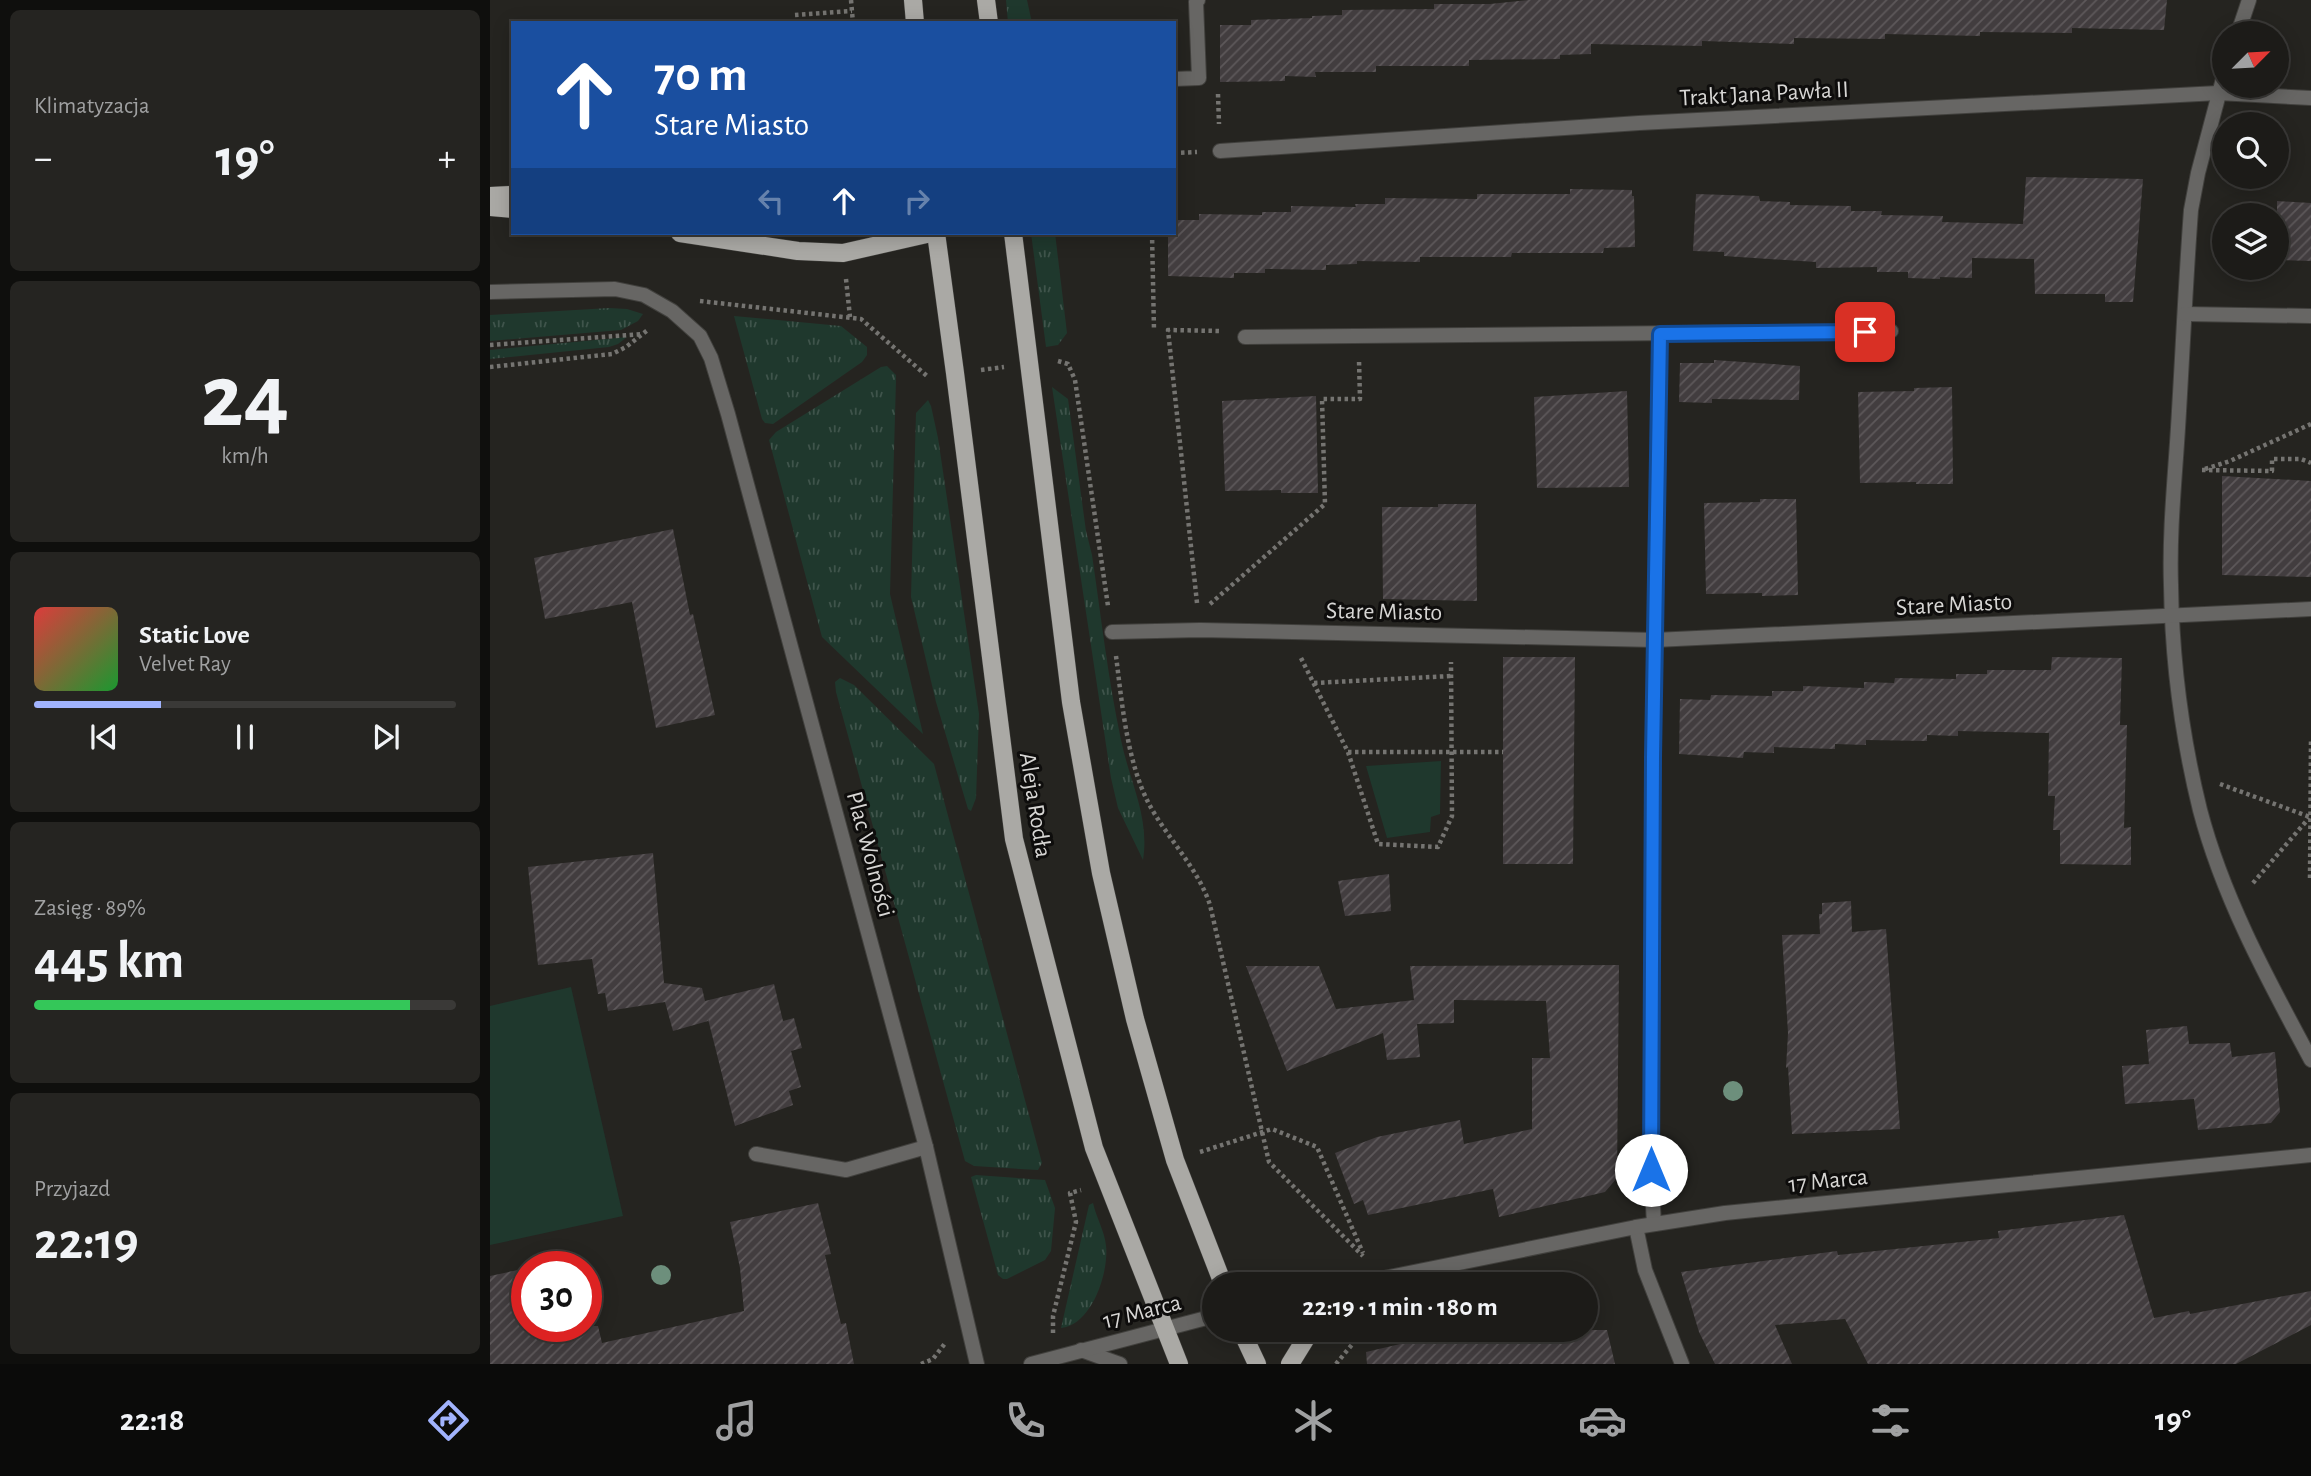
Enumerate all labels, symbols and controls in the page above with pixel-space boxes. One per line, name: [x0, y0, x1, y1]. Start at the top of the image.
north arrow: [2212, 21, 2289, 98]
map controls: [2212, 21, 2289, 280]
icon: ahead: [539, 49, 630, 140]
text: 70 m: [654, 51, 748, 100]
street label: Trakt Jana Pawła II: [1679, 78, 1849, 110]
text: Klimatyzacja: [34, 95, 150, 118]
text: Stare Miasto: [654, 109, 809, 141]
button: search: [2212, 112, 2289, 189]
text: 19°: [215, 133, 275, 185]
text: −: [34, 140, 52, 178]
text: +: [438, 140, 456, 178]
icon: left: [752, 182, 790, 220]
icon: ahead: [825, 182, 863, 220]
icon: right: [898, 182, 936, 220]
button: layers: [2212, 203, 2289, 280]
pin: [1835, 302, 1895, 362]
icon: arrive: [1846, 313, 1884, 351]
text: 24: [201, 352, 289, 443]
text: km/h: [221, 445, 269, 468]
street label: Stare Miasto: [1895, 590, 2013, 620]
street label: Stare Miasto: [1326, 599, 1442, 625]
text: Static Love: [139, 622, 250, 648]
text: Velvet Ray: [139, 653, 231, 676]
icon: previous: [85, 718, 123, 756]
icon: pause: [226, 718, 264, 756]
icon: next: [367, 718, 405, 756]
street label: Aleja Rodła: [1015, 751, 1055, 860]
street label: Plac Wolności: [842, 789, 898, 920]
text: Zasięg · 89%: [34, 897, 146, 920]
text: 445 km: [34, 935, 184, 987]
position arrow: [1614, 1133, 1688, 1207]
street label: 17 Marca: [1787, 1165, 1869, 1197]
text: Przyjazd: [34, 1178, 110, 1201]
text: 22:19: [34, 1216, 139, 1268]
speed limit sign: 30: [511, 1251, 602, 1342]
street label: 17 Marca: [1101, 1291, 1184, 1333]
text: 22:19 · 1 min · 180 m: [1302, 1294, 1498, 1320]
icon: directions: [424, 1396, 473, 1445]
icon: music: [712, 1396, 761, 1445]
icon: phone: [1001, 1396, 1050, 1445]
icon: climate: [1289, 1396, 1338, 1445]
icon: car: [1578, 1396, 1627, 1445]
icon: filters: [1866, 1396, 1915, 1445]
text: 22:18: [120, 1404, 185, 1436]
text: 19°: [2155, 1404, 2191, 1436]

